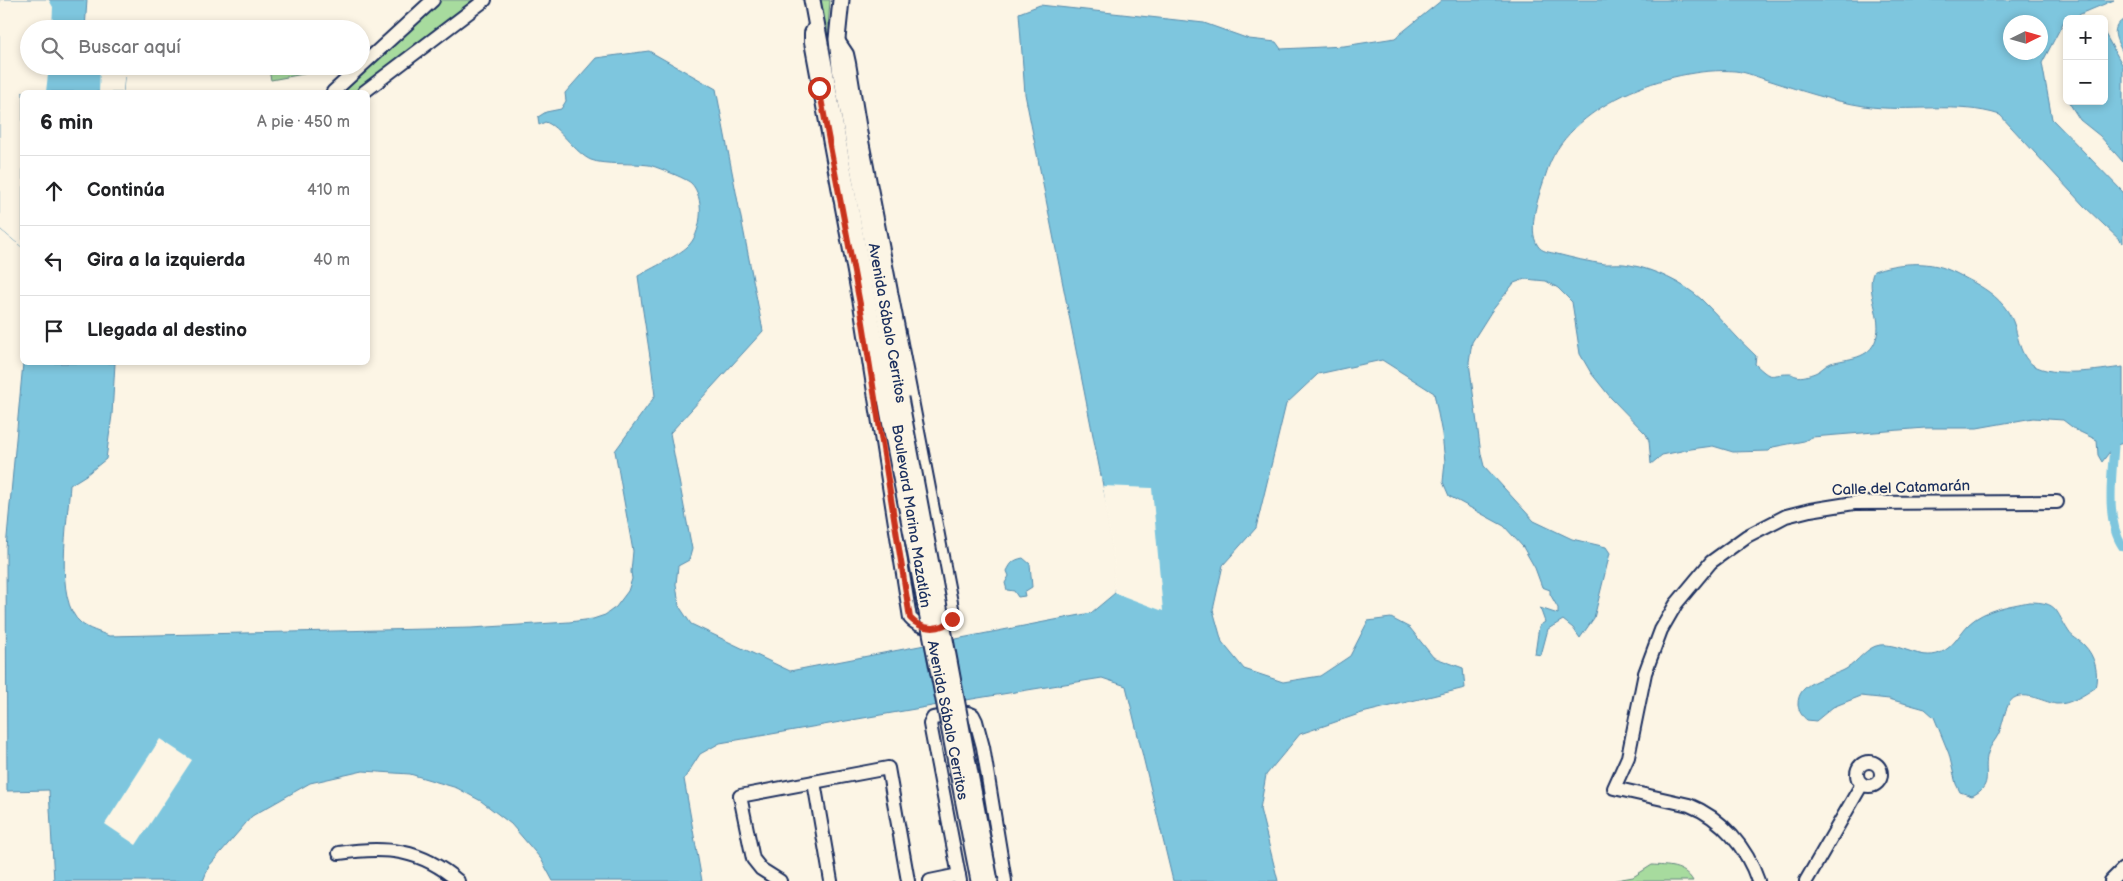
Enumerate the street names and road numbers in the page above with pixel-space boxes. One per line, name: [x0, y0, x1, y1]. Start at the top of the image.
street label: Avenida Sábalo Cerritos: [864, 242, 911, 405]
street label: Boulevard Marina Mazatlán: [887, 423, 935, 609]
street label: Calle del Catamarán: [1832, 476, 1970, 500]
street label: Avenida Sábalo Cerritos: [923, 639, 973, 802]

